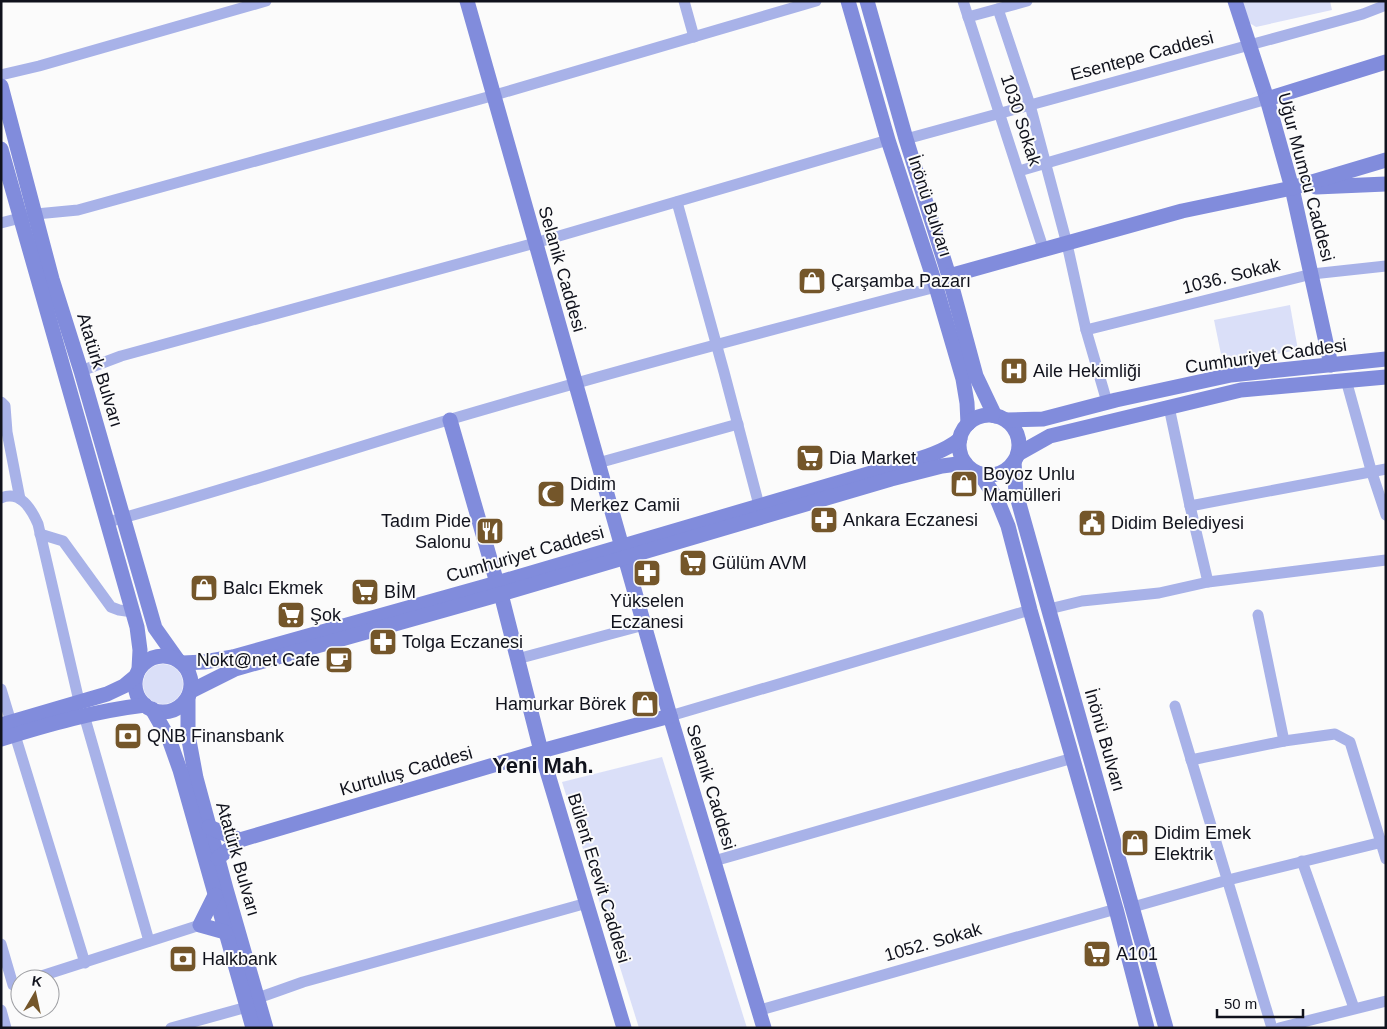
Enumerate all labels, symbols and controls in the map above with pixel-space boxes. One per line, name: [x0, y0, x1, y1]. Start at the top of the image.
street label: Esentepe Caddesi: [1068, 27, 1216, 85]
street label: 1030 Sokak: [997, 72, 1046, 169]
street label: Uğur Mumcu Caddesi: [1274, 90, 1338, 264]
street label: İnönü Bulvarı: [904, 152, 956, 260]
street label: Selanik Caddesi: [534, 204, 590, 334]
street label: 1036. Sokak: [1180, 254, 1283, 298]
shop icon: Çarşamba Pazarı: [797, 266, 827, 296]
place label: Çarşamba Pazarı: [831, 271, 971, 291]
street label: Atatürk Bulvarı: [73, 311, 127, 429]
street label: Cumhuriyet Caddesi: [1184, 335, 1348, 377]
hospital icon: Aile Hekimliği: [999, 356, 1029, 386]
place label: Aile Hekimliği: [1033, 361, 1141, 381]
supermarket icon: Dia Market: [795, 443, 825, 473]
place label: Dia Market: [829, 448, 916, 468]
place label: Boyoz Unlu Mamülleri: [983, 464, 1075, 505]
shop icon: Boyoz Unlu Mamülleri: [949, 469, 979, 499]
place label: Didim Merkez Camii: [570, 474, 680, 515]
mosque icon: Didim Merkez Camii: [536, 479, 566, 509]
pharmacy icon: Ankara Eczanesi: [809, 505, 839, 535]
public building icon: Didim Belediyesi: [1077, 508, 1107, 538]
place label: Ankara Eczanesi: [843, 510, 978, 530]
place label: Tadım Pide Salonu: [381, 511, 471, 552]
place label: Didim Belediyesi: [1111, 513, 1244, 533]
restaurant icon: Tadım Pide Salonu: [475, 516, 505, 546]
street label: Cumhuriyet Caddesi: [444, 522, 606, 586]
supermarket icon: Gülüm AVM: [678, 548, 708, 578]
place label: Gülüm AVM: [712, 553, 807, 573]
pharmacy icon: Yükselen Eczanesi: [632, 558, 662, 588]
shop icon: Balcı Ekmek: [189, 573, 219, 603]
supermarket icon: BİM: [350, 577, 380, 607]
place label: Balcı Ekmek: [223, 578, 324, 598]
place label: BİM: [384, 582, 416, 602]
place label: Yükselen Eczanesi: [610, 591, 684, 632]
supermarket icon: Şok: [276, 600, 306, 630]
place label: Şok: [310, 605, 342, 625]
pharmacy icon: Tolga Eczanesi: [368, 627, 398, 657]
place label: Tolga Eczanesi: [402, 632, 523, 652]
cafe icon: Nokt@net Cafe: [324, 645, 354, 675]
place label: Nokt@net Cafe: [197, 650, 320, 670]
street label: İnönü Bulvarı: [1081, 686, 1129, 794]
shop icon: Hamurkar Börek: [630, 689, 660, 719]
place label: Hamurkar Börek: [495, 694, 627, 714]
bank icon: QNB Finansbank: [113, 721, 143, 751]
street label: Selanik Caddesi: [682, 722, 740, 852]
place label: QNB Finansbank: [147, 726, 285, 746]
street label: Kurtuluş Caddesi: [337, 742, 475, 800]
district label: Yeni Mah.: [492, 753, 594, 778]
street label: Bülent Ecevit Caddesi: [564, 791, 634, 965]
street label: Atatürk Bulvarı: [212, 800, 264, 918]
place label: Didim Emek Elektrik: [1154, 823, 1252, 864]
shop icon: Didim Emek Elektrik: [1120, 828, 1150, 858]
street label: 1052. Sokak: [882, 918, 985, 965]
supermarket icon: A101: [1082, 939, 1112, 969]
bank icon: Halkbank: [168, 944, 198, 974]
place label: A101: [1116, 944, 1158, 964]
place label: Halkbank: [202, 949, 278, 969]
north arrow: [10, 969, 60, 1019]
text: K: [31, 972, 43, 990]
scale bar: [1217, 986, 1303, 1018]
text: 50 m: [1224, 995, 1257, 1012]

